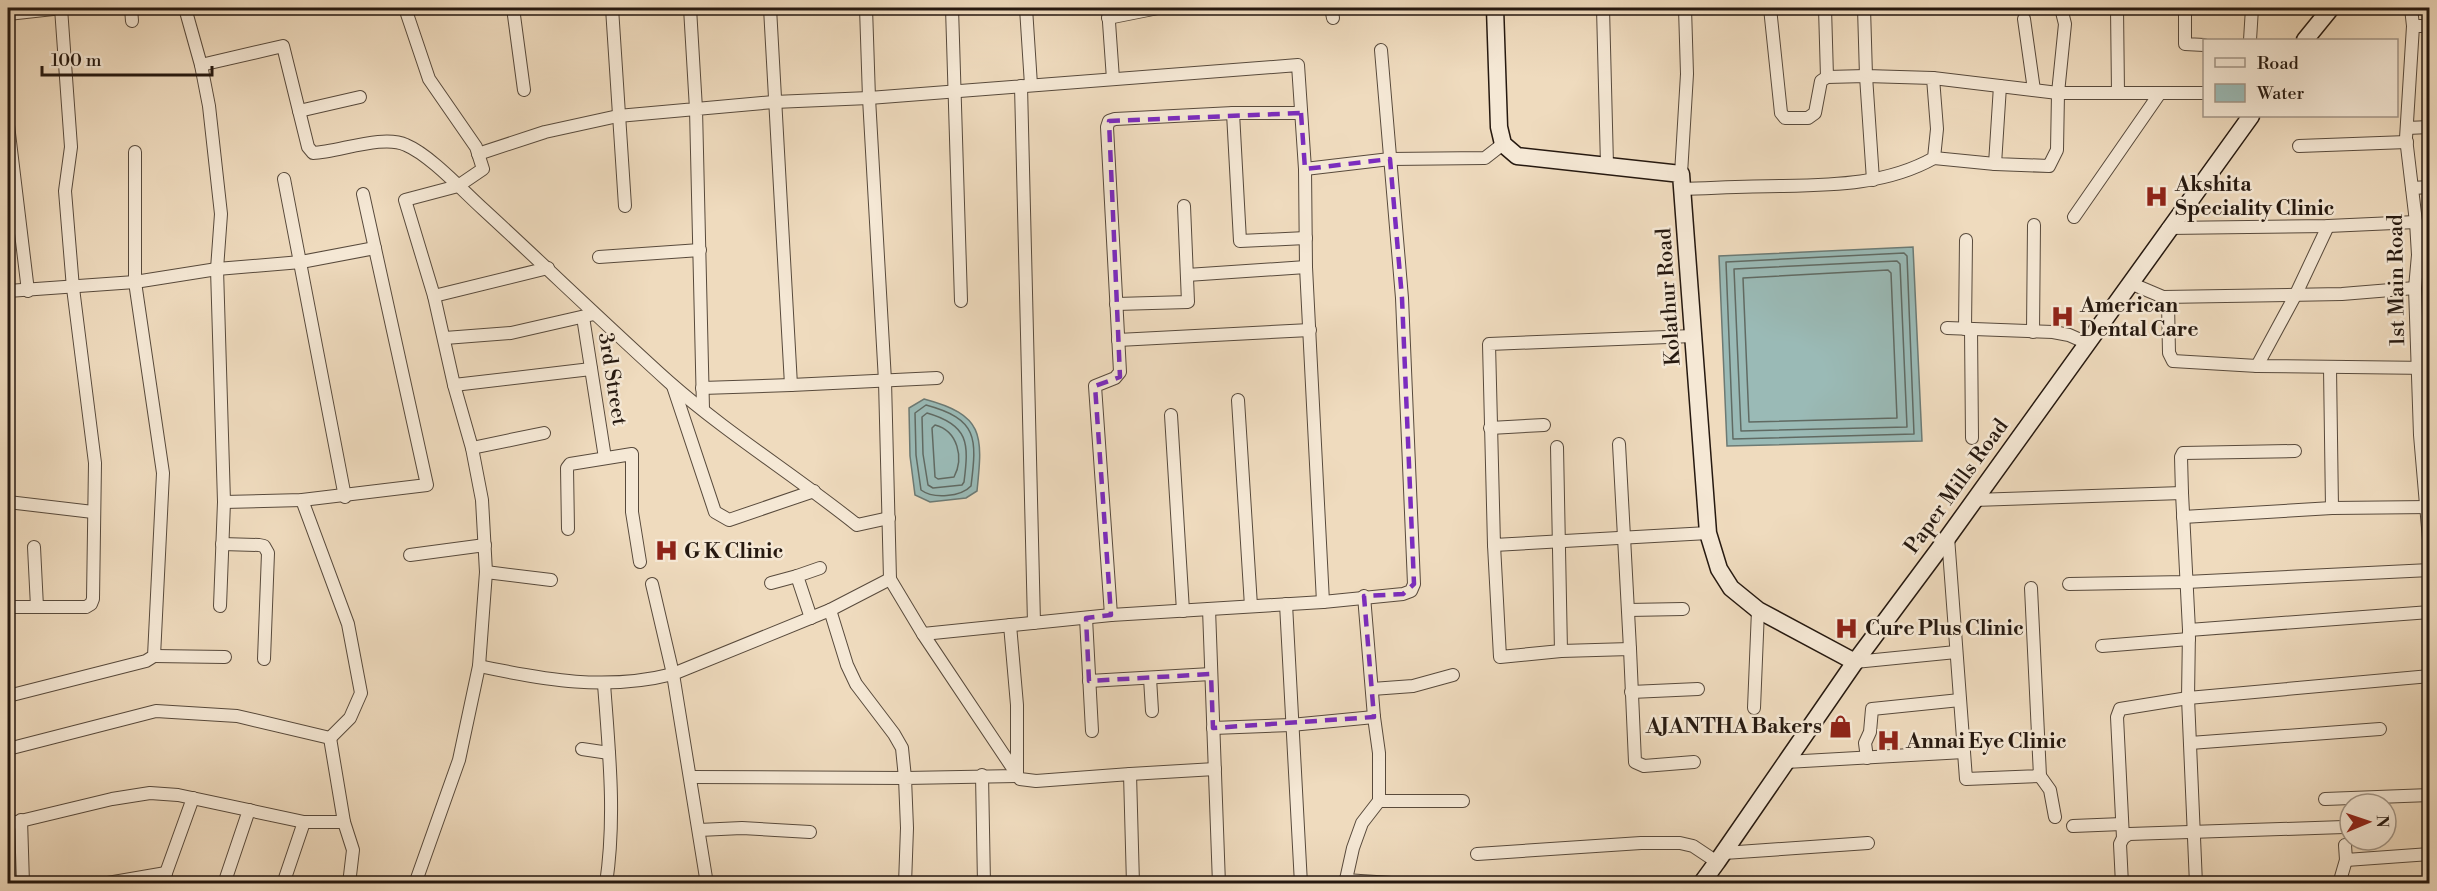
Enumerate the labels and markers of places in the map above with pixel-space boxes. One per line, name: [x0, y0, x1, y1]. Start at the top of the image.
place label: Akshita Speciality Clinic: [2174, 172, 2335, 222]
hospital icon: Akshita Speciality Clinic: [2144, 183, 2170, 209]
place label: American Dental Care: [2079, 293, 2199, 343]
hospital icon: American Dental Care: [2049, 304, 2075, 330]
hospital icon: G K Clinic: [653, 538, 679, 564]
place label: G K Clinic: [684, 539, 783, 565]
hospital icon: Cure Plus Clinic: [1834, 615, 1860, 641]
place label: Cure Plus Clinic: [1865, 616, 2024, 642]
shop icon: AJANTHA Bakers: [1827, 713, 1853, 739]
place label: AJANTHA Bakers: [1645, 714, 1822, 740]
hospital icon: Annai Eye Clinic: [1875, 728, 1901, 754]
place label: Annai Eye Clinic: [1905, 729, 2067, 755]

